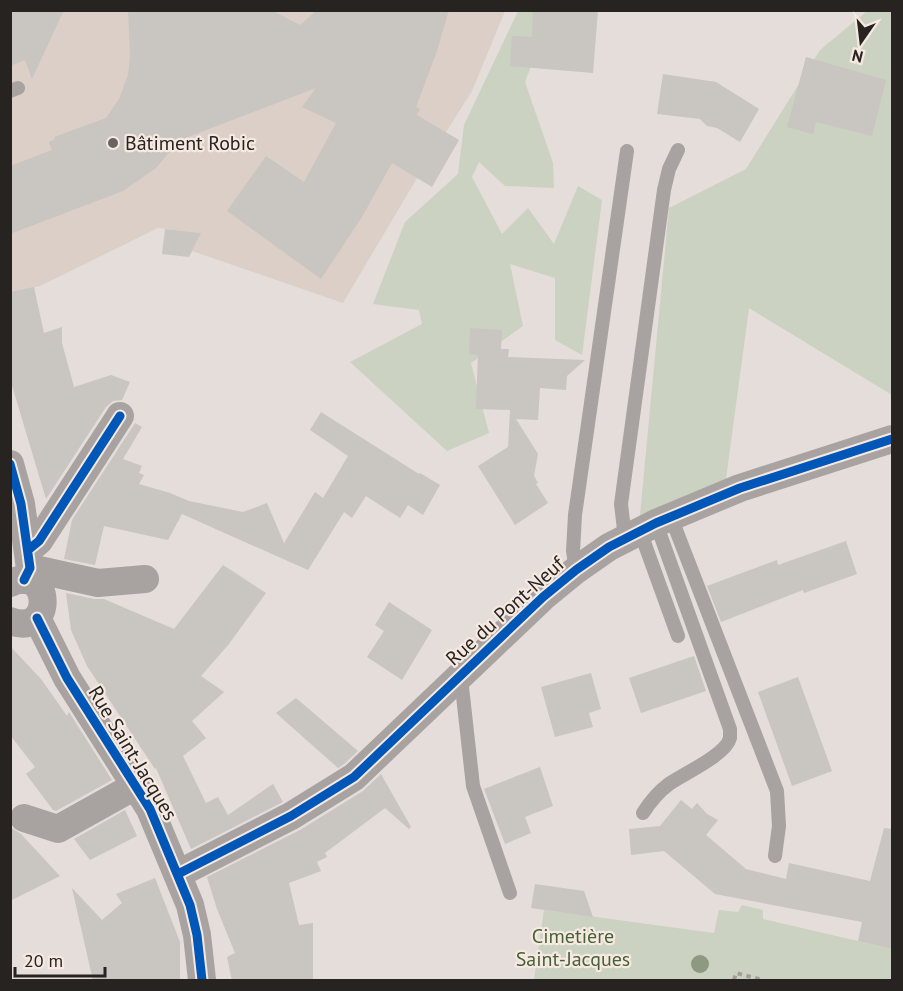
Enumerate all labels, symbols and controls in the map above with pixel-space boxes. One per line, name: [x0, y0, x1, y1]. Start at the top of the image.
north arrow: [831, 12, 891, 72]
text: N: [850, 46, 865, 68]
place label: Bâtiment Robic: [125, 130, 255, 156]
marker: Bâtiment Robic: [106, 136, 120, 150]
street label: Rue du Pont-Neuf: [440, 550, 571, 671]
street label: Rue Saint-Jacques: [83, 681, 183, 825]
park label: Cimetière Saint-Jacques: [516, 923, 630, 972]
scale bar: [15, 940, 105, 978]
text: 20 m: [24, 949, 63, 972]

